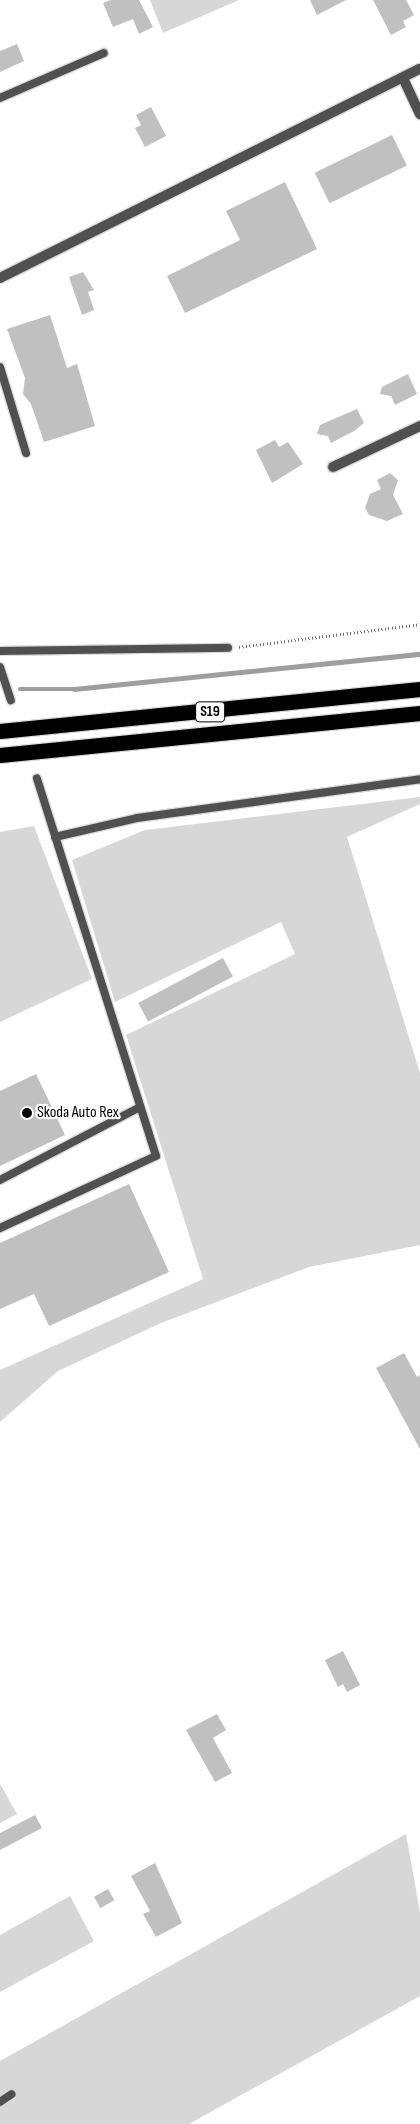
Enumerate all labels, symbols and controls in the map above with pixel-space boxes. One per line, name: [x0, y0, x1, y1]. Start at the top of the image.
road number: S19: [195, 700, 225, 724]
place label: Skoda Auto Rex: [37, 1103, 119, 1123]
marker: Skoda Auto Rex: [21, 1107, 33, 1119]

